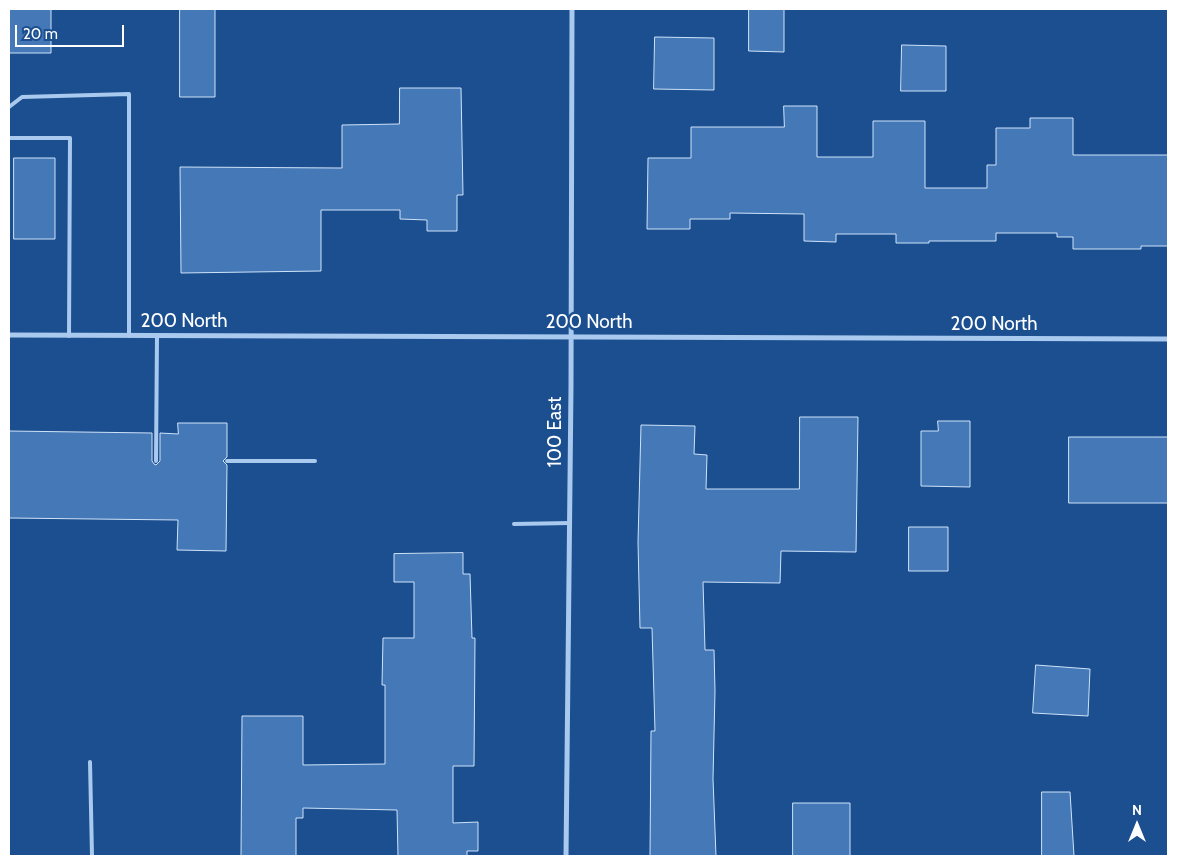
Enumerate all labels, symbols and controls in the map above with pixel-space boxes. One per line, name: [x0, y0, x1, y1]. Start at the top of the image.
scale bar: [18, 15, 126, 47]
text: 20 m: [23, 25, 58, 43]
street label: 200 North: [140, 310, 228, 332]
street label: 200 North: [545, 311, 633, 333]
street label: 200 North: [950, 313, 1038, 335]
street label: 100 East: [544, 397, 566, 467]
north arrow: [1112, 800, 1162, 850]
text: N: [1132, 801, 1142, 819]

